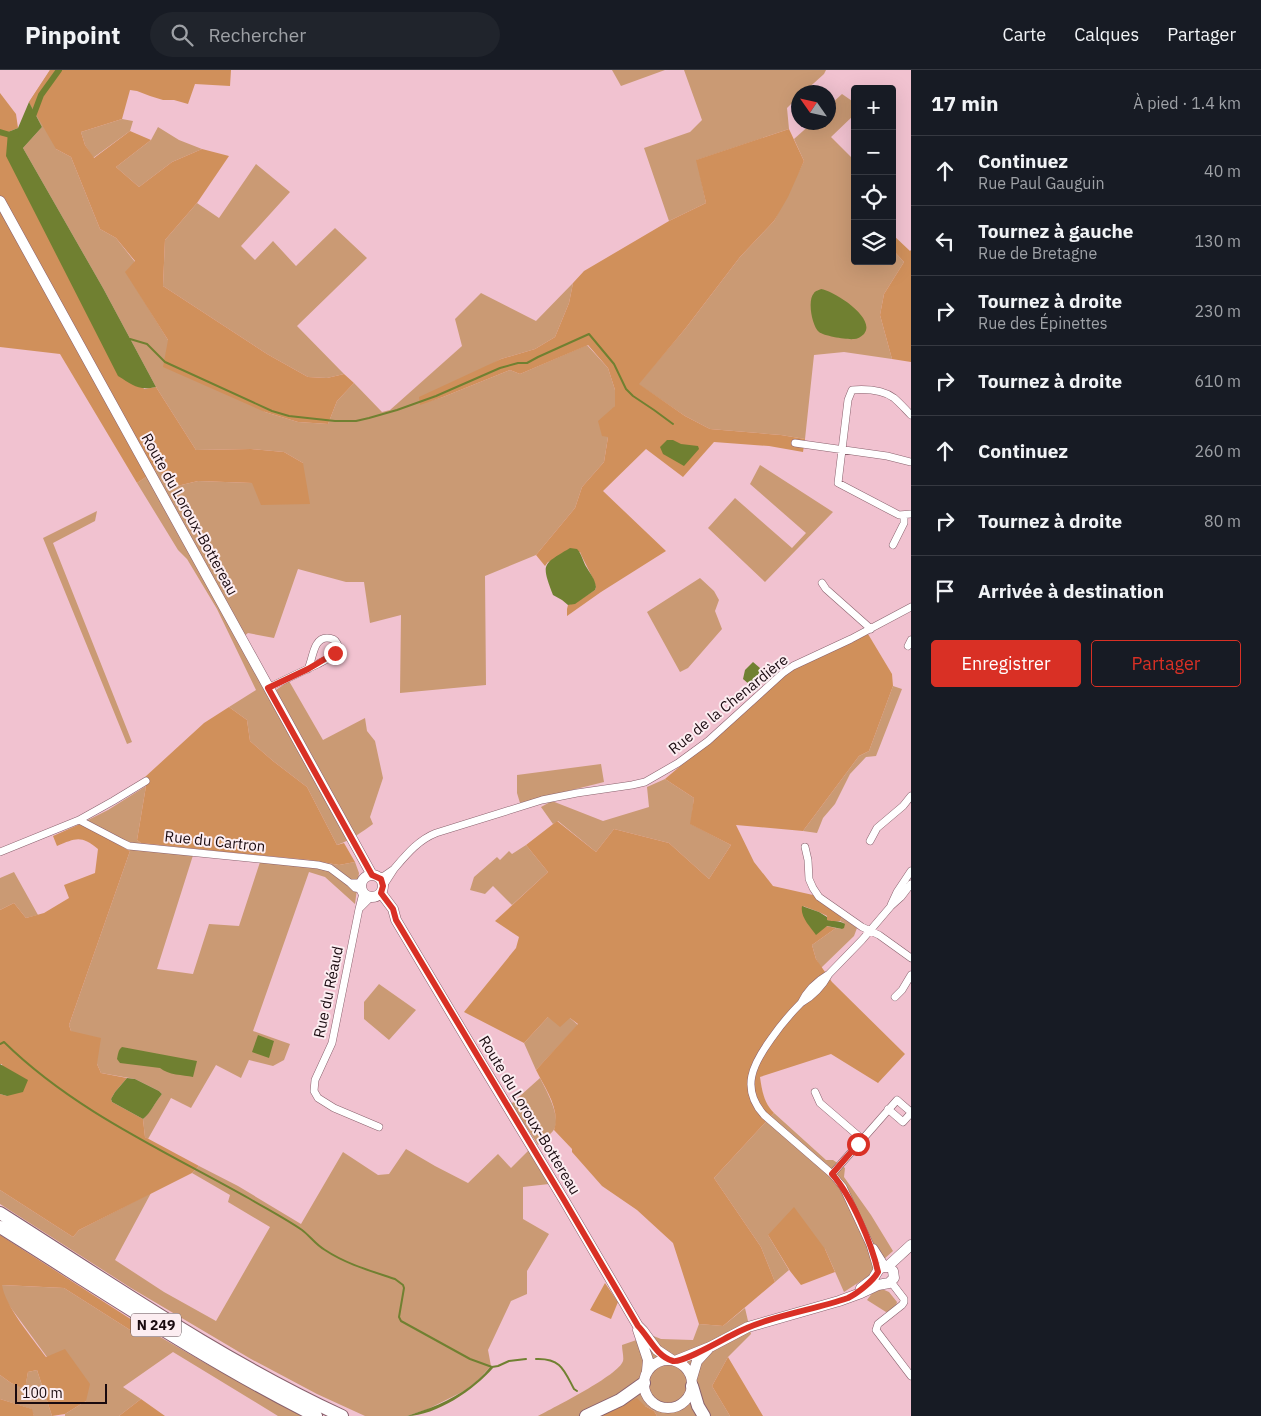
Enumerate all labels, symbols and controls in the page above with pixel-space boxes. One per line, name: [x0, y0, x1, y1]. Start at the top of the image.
search box: [150, 12, 500, 57]
text: Pinpoint: [25, 19, 120, 51]
icon: search: [168, 21, 196, 49]
text: Rechercher: [208, 23, 306, 47]
text: Carte: [1003, 23, 1046, 46]
text: Calques: [1074, 23, 1139, 46]
text: Partager: [1167, 23, 1236, 46]
north arrow: [791, 85, 836, 130]
map controls: [851, 85, 896, 265]
button: +: [851, 85, 896, 130]
text: 17 min: [931, 89, 998, 117]
text: À pied · 1.4 km: [1133, 93, 1241, 113]
button: −: [851, 130, 896, 175]
text: Continuez: [978, 149, 1068, 173]
icon: ahead: [931, 157, 959, 185]
text: 40 m: [1204, 161, 1241, 181]
text: Rue Paul Gauguin: [978, 173, 1105, 193]
button: locate: [851, 175, 896, 220]
text: Tournez à gauche: [978, 219, 1134, 243]
button: layers: [851, 220, 896, 265]
icon: left: [931, 227, 959, 255]
text: 130 m: [1194, 231, 1241, 251]
text: Rue de Bretagne: [978, 243, 1097, 263]
text: Tournez à droite: [978, 289, 1122, 313]
icon: right: [931, 297, 959, 325]
text: 230 m: [1194, 301, 1241, 321]
text: Rue des Épinettes: [978, 313, 1108, 333]
icon: right: [931, 367, 959, 395]
text: Tournez à droite: [978, 369, 1122, 393]
text: 610 m: [1194, 371, 1241, 391]
street label: Route du Loroux-Bottereau: [138, 430, 242, 598]
icon: ahead: [931, 437, 959, 465]
text: Continuez: [978, 439, 1068, 463]
text: 260 m: [1194, 441, 1241, 461]
icon: right: [931, 507, 959, 535]
text: Tournez à droite: [978, 509, 1122, 533]
text: 80 m: [1204, 511, 1241, 531]
icon: arrive: [931, 577, 959, 605]
text: Arrivée à destination: [978, 579, 1164, 603]
button: Enregistrer: [931, 640, 1081, 687]
button: Partager: [1091, 640, 1241, 687]
route end: [324, 642, 347, 665]
street label: Rue de la Chenardière: [664, 650, 792, 758]
street label: Rue du Cartron: [164, 826, 266, 856]
street label: Rue du Réaud: [309, 944, 347, 1040]
street label: Route du Loroux-Bottereau: [475, 1032, 585, 1198]
route start: [847, 1133, 870, 1156]
road number: N 249: [131, 1314, 181, 1336]
scale bar: [15, 1381, 108, 1404]
text: 100 m: [22, 1384, 63, 1402]

